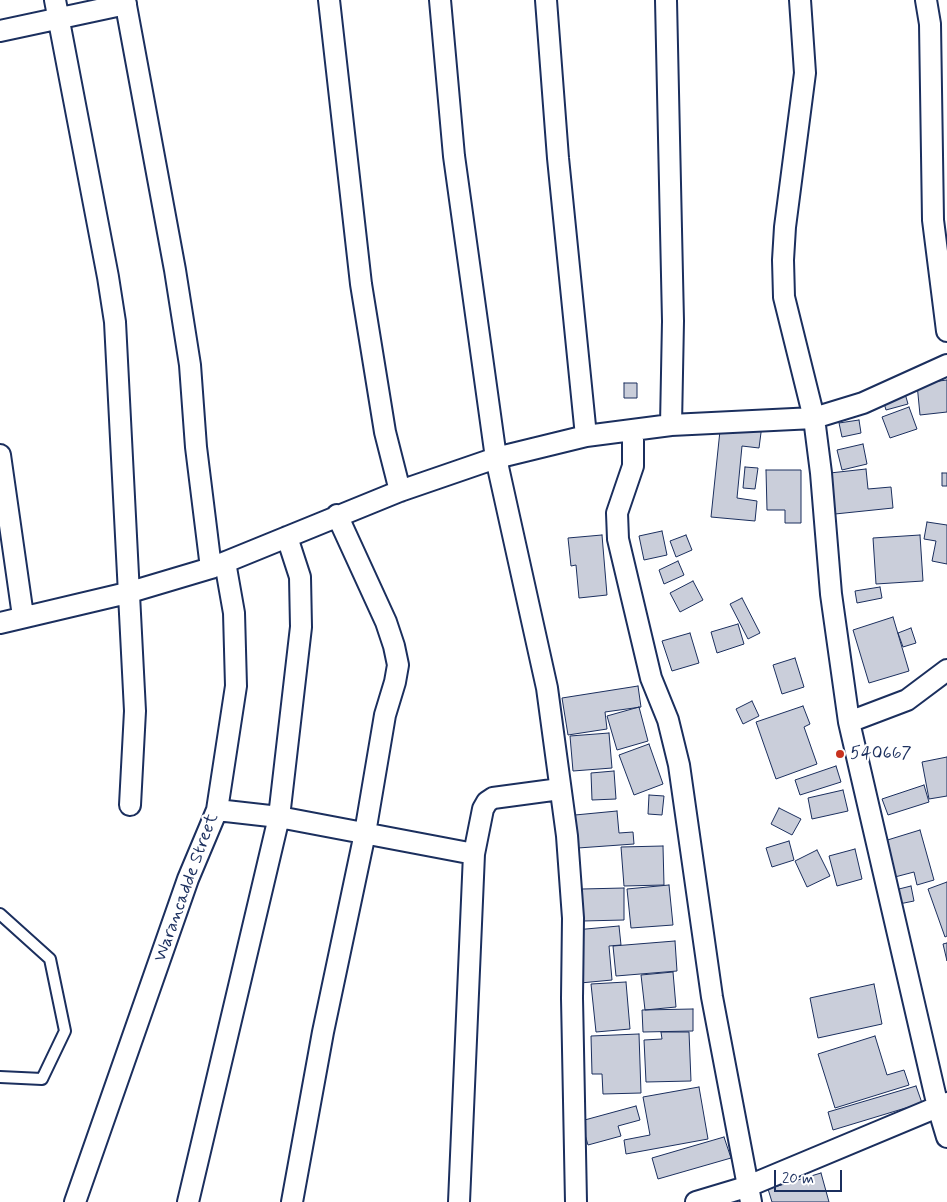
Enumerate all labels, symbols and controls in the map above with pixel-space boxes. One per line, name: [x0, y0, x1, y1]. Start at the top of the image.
place label: 540667: [850, 743, 912, 765]
marker: 540667: [834, 748, 846, 760]
street label: Warancadde Street: [150, 811, 224, 965]
scale bar: [777, 1160, 844, 1192]
text: 20 m: [782, 1169, 814, 1189]

